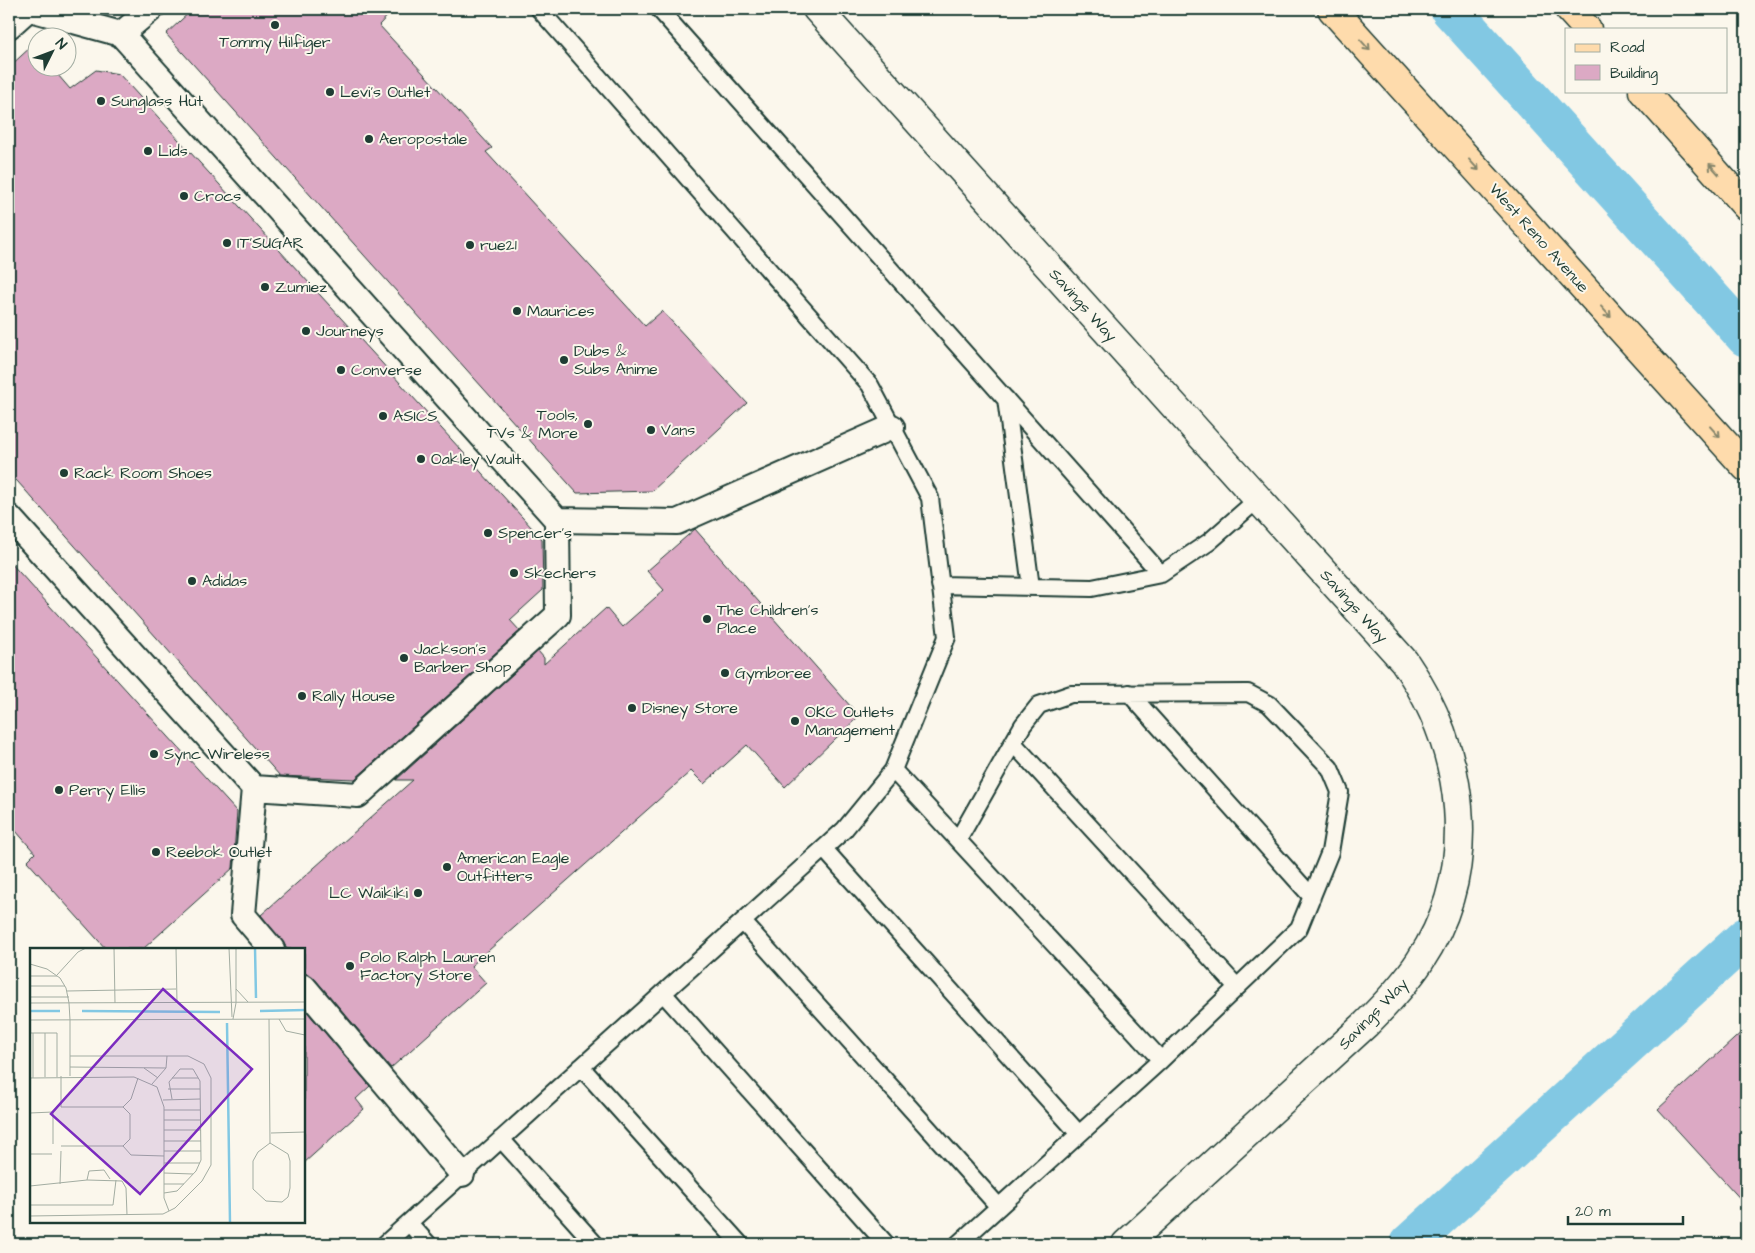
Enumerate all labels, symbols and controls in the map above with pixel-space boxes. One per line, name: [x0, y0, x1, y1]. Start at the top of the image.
marker: Tommy Hilfiger: [269, 19, 281, 31]
north arrow: [28, 28, 78, 78]
legend: [1565, 28, 1728, 92]
place label: Tommy Hilfiger: [219, 31, 331, 54]
text: N: [51, 34, 71, 54]
text: Road: [1610, 37, 1645, 58]
one-way arrow: [1359, 38, 1371, 51]
text: Building: [1610, 63, 1658, 85]
place label: Levi's Outlet: [340, 81, 431, 103]
marker: Levi's Outlet: [324, 86, 336, 98]
place label: Sunglass Hut: [111, 90, 204, 113]
marker: Sunglass Hut: [95, 95, 107, 107]
place label: Aeropostale: [379, 128, 468, 150]
marker: Aeropostale: [363, 133, 375, 145]
place label: Lids: [158, 140, 188, 162]
marker: Lids: [142, 145, 154, 157]
one-way arrow: [1468, 159, 1480, 172]
one-way arrow: [1708, 163, 1720, 176]
street label: West Reno Avenue: [1484, 179, 1594, 298]
place label: Crocs: [194, 185, 241, 207]
marker: Crocs: [178, 190, 190, 202]
place label: IT'SUGAR: [237, 232, 304, 254]
place label: rue21: [480, 234, 517, 256]
marker: IT'SUGAR: [221, 237, 233, 249]
marker: rue21: [464, 239, 476, 251]
street label: Savings Way: [1043, 264, 1122, 347]
place label: Zumiez: [275, 276, 327, 298]
marker: Zumiez: [259, 281, 271, 293]
place label: Maurices: [527, 300, 595, 322]
marker: Maurices: [511, 305, 523, 317]
one-way arrow: [1600, 305, 1612, 318]
place label: Journeys: [316, 320, 384, 343]
marker: Journeys: [300, 325, 312, 337]
place label: Dubs & Subs Anime: [574, 340, 658, 380]
marker: Dubs & Subs Anime: [558, 354, 570, 366]
place label: Converse: [351, 359, 422, 381]
marker: Converse: [335, 364, 347, 376]
place label: Tools, TVs & More: [487, 404, 578, 444]
place label: ASICS: [393, 405, 438, 427]
marker: ASICS: [377, 410, 389, 422]
marker: Tools, TVs & More: [582, 418, 594, 430]
place label: Vans: [661, 419, 695, 441]
marker: Vans: [645, 424, 657, 436]
one-way arrow: [1709, 426, 1721, 439]
place label: Oakley Vault: [431, 448, 522, 471]
marker: Oakley Vault: [415, 453, 427, 465]
place label: Rack Room Shoes: [74, 462, 212, 484]
marker: Rack Room Shoes: [58, 467, 70, 479]
place label: Spencer's: [498, 522, 572, 544]
marker: Spencer's: [482, 527, 494, 539]
place label: Skechers: [524, 562, 596, 584]
street label: Savings Way: [1314, 565, 1393, 648]
marker: Skechers: [508, 567, 520, 579]
place label: Adidas: [202, 570, 247, 592]
marker: Adidas: [186, 575, 198, 587]
place label: The Children's Place: [717, 599, 818, 639]
marker: The Children's Place: [701, 613, 713, 625]
place label: Jackson's Barber Shop: [414, 638, 511, 678]
marker: Jackson's Barber Shop: [398, 652, 410, 664]
place label: Gymboree: [735, 662, 812, 685]
marker: Gymboree: [719, 667, 731, 679]
place label: Rally House: [312, 685, 396, 708]
marker: Rally House: [296, 690, 308, 702]
place label: Disney Store: [642, 697, 738, 720]
place label: OKC Outlets Management: [805, 701, 896, 742]
marker: Disney Store: [626, 702, 638, 714]
marker: OKC Outlets Management: [789, 715, 801, 727]
place label: Sync Wireless: [164, 743, 270, 766]
marker: Sync Wireless: [148, 748, 160, 760]
place label: Perry Ellis: [69, 779, 146, 802]
marker: Perry Ellis: [53, 784, 65, 796]
place label: Reebok Outlet: [166, 841, 272, 863]
marker: Reebok Outlet: [150, 846, 162, 858]
place label: American Eagle Outfitters: [457, 847, 570, 887]
marker: American Eagle Outfitters: [441, 861, 453, 873]
place label: LC Waikiki: [329, 882, 409, 904]
marker: LC Waikiki: [412, 887, 424, 899]
place label: Polo Ralph Lauren Factory Store: [360, 946, 495, 987]
inset map: [30, 948, 305, 1223]
marker: Polo Ralph Lauren Factory Store: [344, 960, 356, 972]
street label: Savings Way: [1333, 973, 1414, 1055]
scale bar: [1568, 1193, 1682, 1225]
text: 20 m: [1575, 1201, 1611, 1222]

